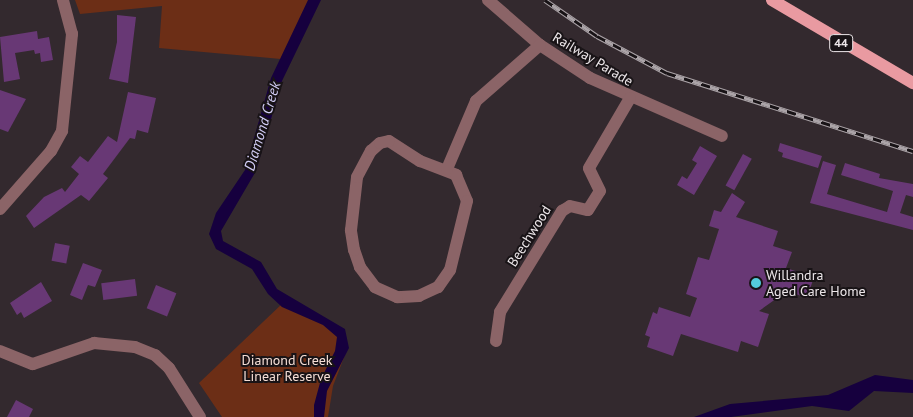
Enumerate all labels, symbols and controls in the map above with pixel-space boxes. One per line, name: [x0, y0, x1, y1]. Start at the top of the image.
street label: Railway Parade: [550, 28, 636, 90]
road number: 44: [828, 34, 854, 52]
water label: Diamond Creek: [240, 79, 284, 173]
street label: Beechwood: [504, 202, 554, 270]
place label: Willandra Aged Care Home: [766, 267, 866, 300]
marker: Willandra Aged Care Home: [750, 277, 762, 289]
park label: Diamond Creek Linear Reserve: [242, 352, 332, 384]

